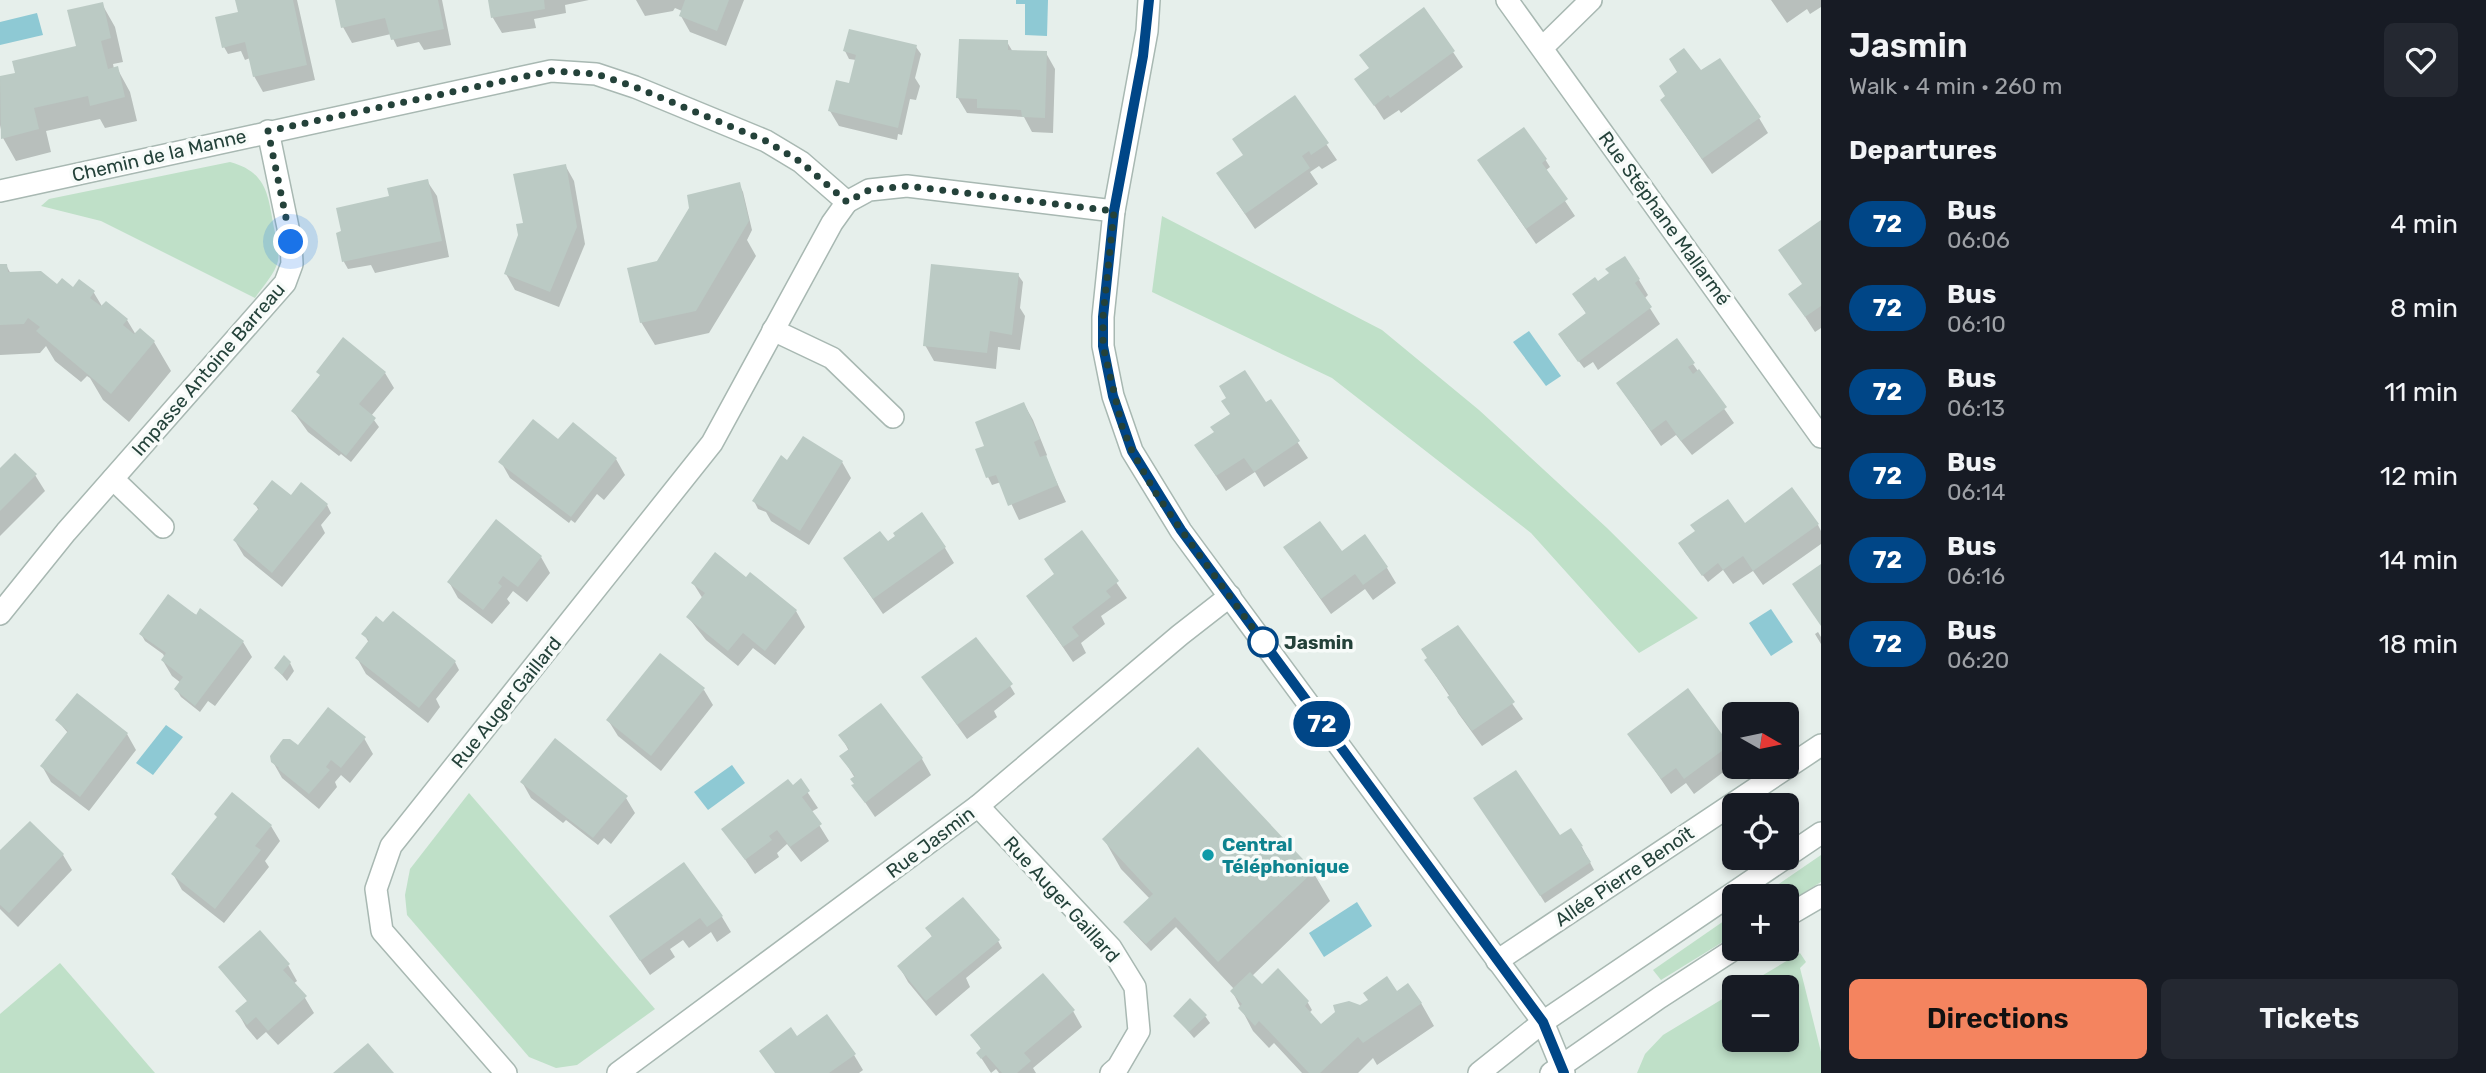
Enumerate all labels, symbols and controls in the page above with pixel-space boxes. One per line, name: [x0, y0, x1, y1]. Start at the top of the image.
button: heart: [2384, 23, 2458, 97]
text: Jasmin: [1849, 26, 1968, 65]
text: Walk · 4 min · 260 m: [1849, 72, 2063, 100]
street label: Chemin de la Manne: [70, 124, 248, 187]
street label: Rue Stéphane Mallarmé: [1594, 127, 1735, 310]
text: Departures: [1849, 135, 1997, 166]
text: Bus: [1947, 195, 1996, 226]
text: 4 min: [2390, 209, 2458, 240]
text: 72: [1873, 210, 1902, 238]
your location: [273, 224, 308, 259]
text: 06:06: [1947, 226, 2010, 254]
street label: Impasse Antoine Barreau: [127, 278, 290, 461]
text: Bus: [1947, 279, 1996, 310]
text: 8 min: [2390, 293, 2458, 324]
text: 72: [1873, 294, 1902, 322]
text: 06:10: [1947, 310, 2006, 338]
text: Bus: [1947, 363, 1996, 394]
text: 11 min: [2384, 377, 2458, 408]
text: 72: [1873, 378, 1902, 406]
text: 06:13: [1947, 394, 2005, 422]
text: Bus: [1947, 447, 1996, 478]
text: 12 min: [2380, 461, 2458, 492]
text: 72: [1873, 462, 1902, 490]
text: 06:14: [1947, 478, 2006, 506]
text: Bus: [1947, 531, 1996, 562]
text: 14 min: [2379, 545, 2458, 576]
text: 72: [1873, 546, 1902, 574]
text: 06:16: [1947, 562, 2005, 590]
text: Bus: [1947, 615, 1996, 646]
marker: Jasmin: [1248, 627, 1278, 657]
text: 18 min: [2379, 629, 2458, 660]
text: 72: [1873, 630, 1902, 658]
place label: Jasmin: [1284, 631, 1354, 654]
street label: Rue Auger Gaillard: [446, 632, 566, 773]
text: 06:20: [1947, 646, 2009, 674]
line badge: 72: [1290, 701, 1354, 747]
north arrow: [1722, 702, 1799, 779]
map controls: [1722, 702, 1799, 1052]
text: 72: [1307, 710, 1337, 738]
button: locate: [1722, 793, 1799, 870]
street label: Rue Jasmin: [882, 802, 979, 883]
street label: Allée Pierre Benoît: [1550, 821, 1699, 931]
street label: Rue Auger Gaillard: [999, 831, 1124, 967]
place label: Central Téléphonique: [1222, 833, 1349, 878]
marker: Central Téléphonique: [1200, 847, 1216, 863]
button: +: [1722, 884, 1799, 961]
button: −: [1722, 975, 1799, 1052]
button: Directions: [1849, 979, 2147, 1059]
button: Tickets: [2161, 979, 2458, 1059]

